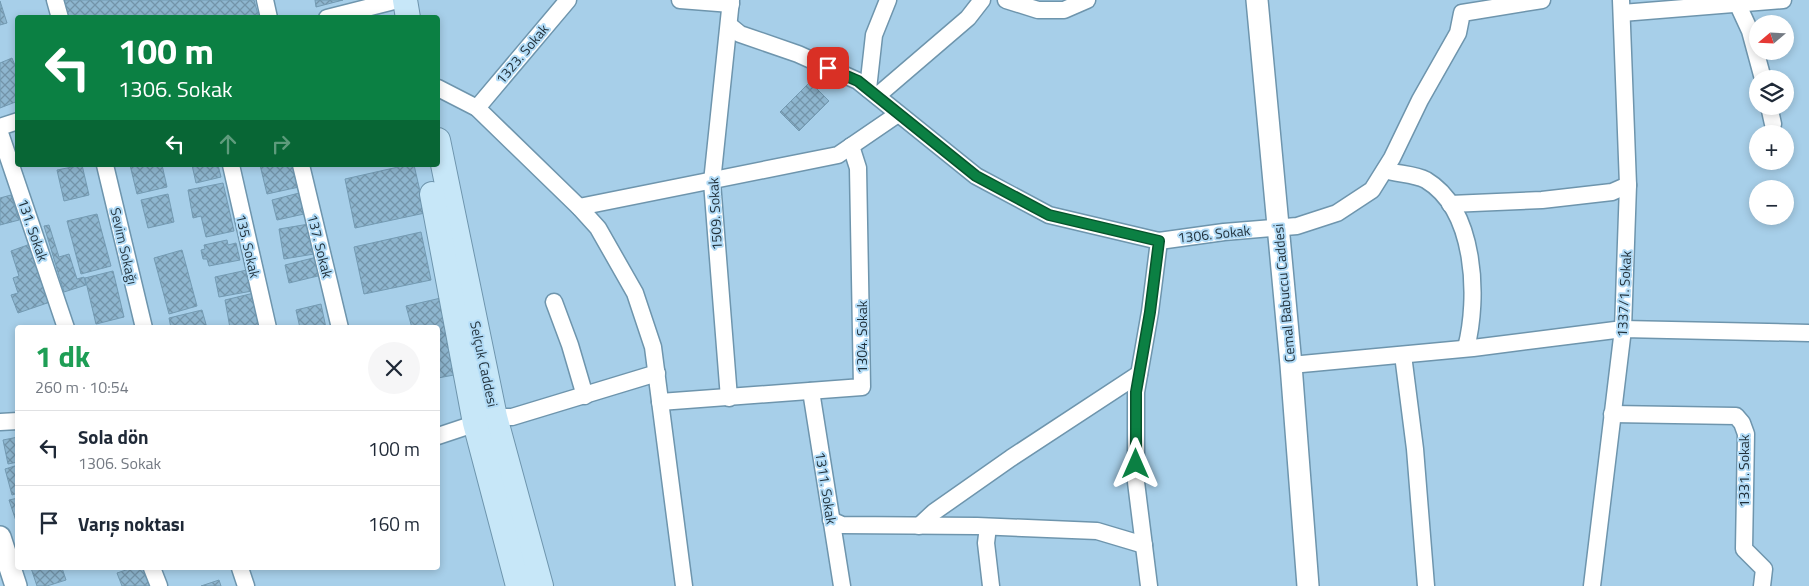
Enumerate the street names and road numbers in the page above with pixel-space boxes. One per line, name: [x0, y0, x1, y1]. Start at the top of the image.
street label: 1323. Sokak: [490, 19, 553, 88]
street label: 1509. Sokak: [702, 177, 727, 251]
street label: 131. Sokak: [13, 196, 54, 264]
street label: Sevim Sokağı: [105, 205, 143, 286]
street label: 135. Sokak: [231, 212, 266, 280]
street label: 137. Sokak: [302, 212, 339, 280]
street label: 1306. Sokak: [1177, 219, 1252, 248]
street label: Cemal Babuccu Caddesi: [1267, 223, 1300, 363]
street label: 1337/1. Sokak: [1611, 250, 1636, 338]
street label: 1304. Sokak: [851, 300, 872, 373]
street label: Selçuk Caddesi: [465, 319, 504, 409]
street label: 1331. Sokak: [1733, 434, 1754, 507]
street label: 1311. Sokak: [810, 450, 843, 526]

